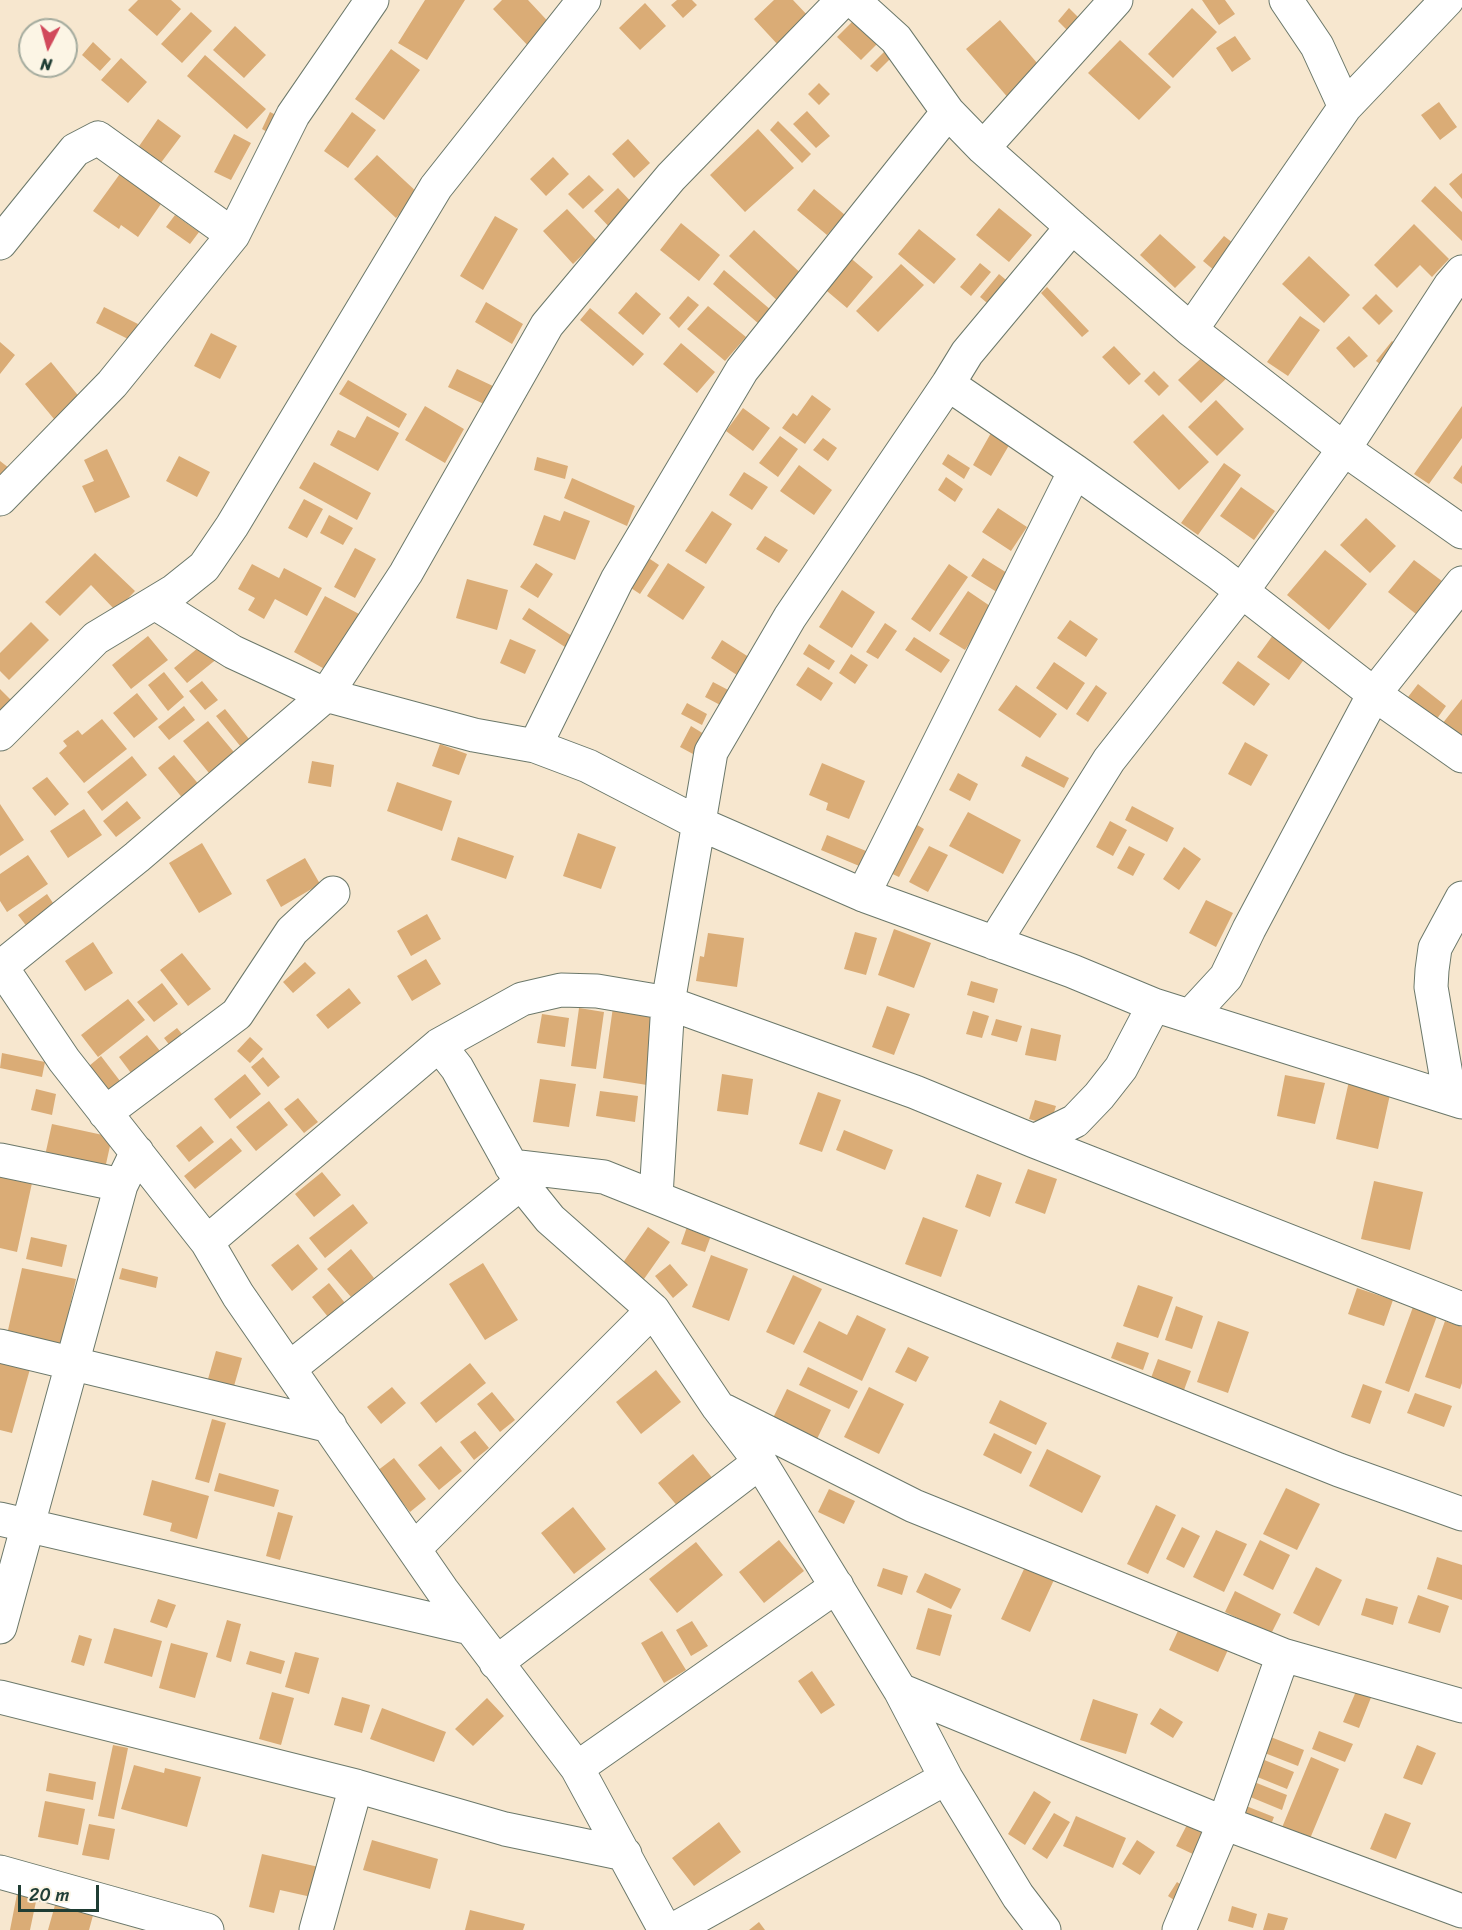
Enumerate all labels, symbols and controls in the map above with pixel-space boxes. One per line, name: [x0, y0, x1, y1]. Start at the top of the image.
north arrow: [18, 18, 78, 78]
text: N: [39, 49, 53, 79]
scale bar: [21, 1873, 102, 1911]
text: 20 m: [29, 1879, 69, 1911]

